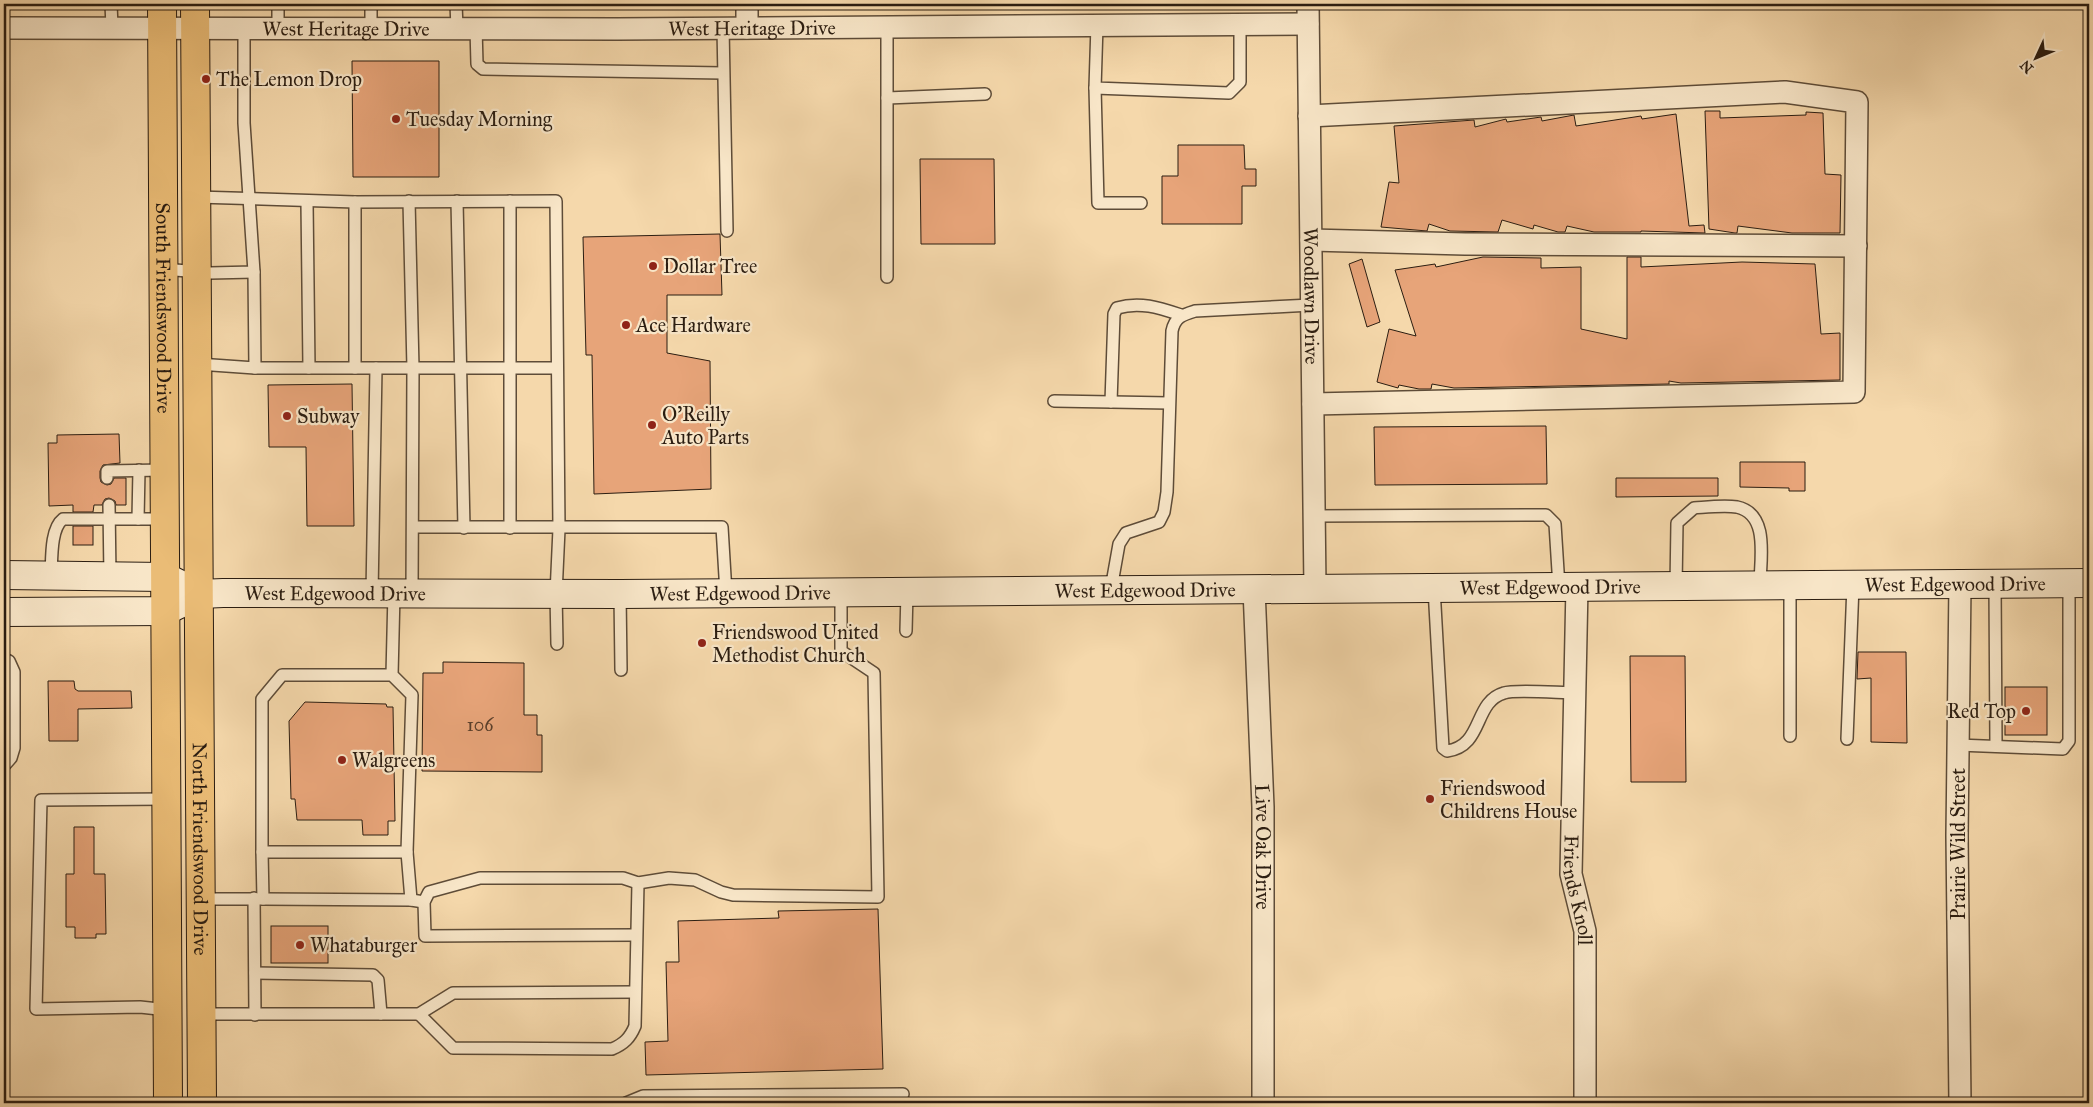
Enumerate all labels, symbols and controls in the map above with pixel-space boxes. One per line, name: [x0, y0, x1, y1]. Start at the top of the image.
street label: West Heritage Drive: [668, 15, 836, 41]
street label: West Heritage Drive: [262, 16, 430, 42]
north arrow: [2010, 32, 2060, 82]
text: N: [2017, 56, 2037, 77]
place label: The Lemon Drop: [216, 67, 362, 91]
marker: The Lemon Drop: [200, 73, 212, 85]
place label: Tuesday Morning: [406, 107, 553, 132]
marker: Tuesday Morning: [390, 113, 402, 125]
street label: South Friendswood Drive: [151, 202, 176, 414]
street label: Woodlawn Drive: [1299, 227, 1324, 365]
place label: Dollar Tree: [663, 254, 757, 278]
marker: Dollar Tree: [647, 260, 659, 272]
place label: Ace Hardware: [635, 313, 751, 337]
marker: Ace Hardware: [620, 319, 632, 331]
place label: O'Reilly Auto Parts: [661, 402, 749, 449]
place label: Subway: [297, 404, 360, 428]
marker: Subway: [281, 410, 293, 422]
marker: O'Reilly Auto Parts: [646, 419, 658, 431]
street label: West Edgewood Drive: [1864, 571, 2046, 597]
street label: West Edgewood Drive: [1459, 574, 1641, 600]
street label: West Edgewood Drive: [1054, 577, 1236, 603]
street label: West Edgewood Drive: [649, 580, 831, 606]
street label: West Edgewood Drive: [244, 581, 426, 606]
place label: Friendswood United Methodist Church: [712, 620, 879, 667]
marker: Friendswood United Methodist Church: [696, 637, 708, 649]
place label: Red Top: [1947, 699, 2016, 723]
marker: Red Top: [2020, 705, 2032, 717]
house number: 106: [467, 714, 494, 736]
street label: North Friendswood Drive: [188, 742, 213, 956]
place label: Walgreens: [352, 748, 435, 773]
marker: Walgreens: [336, 754, 348, 766]
street label: Prairie Wild Street: [1946, 768, 1970, 920]
place label: Friendswood Childrens House: [1440, 776, 1577, 823]
street label: Live Oak Drive: [1250, 784, 1275, 910]
marker: Friendswood Childrens House: [1424, 793, 1436, 805]
street label: Friends Knoll: [1558, 835, 1598, 946]
place label: Whataburger: [310, 933, 418, 958]
marker: Whataburger: [294, 939, 306, 951]

